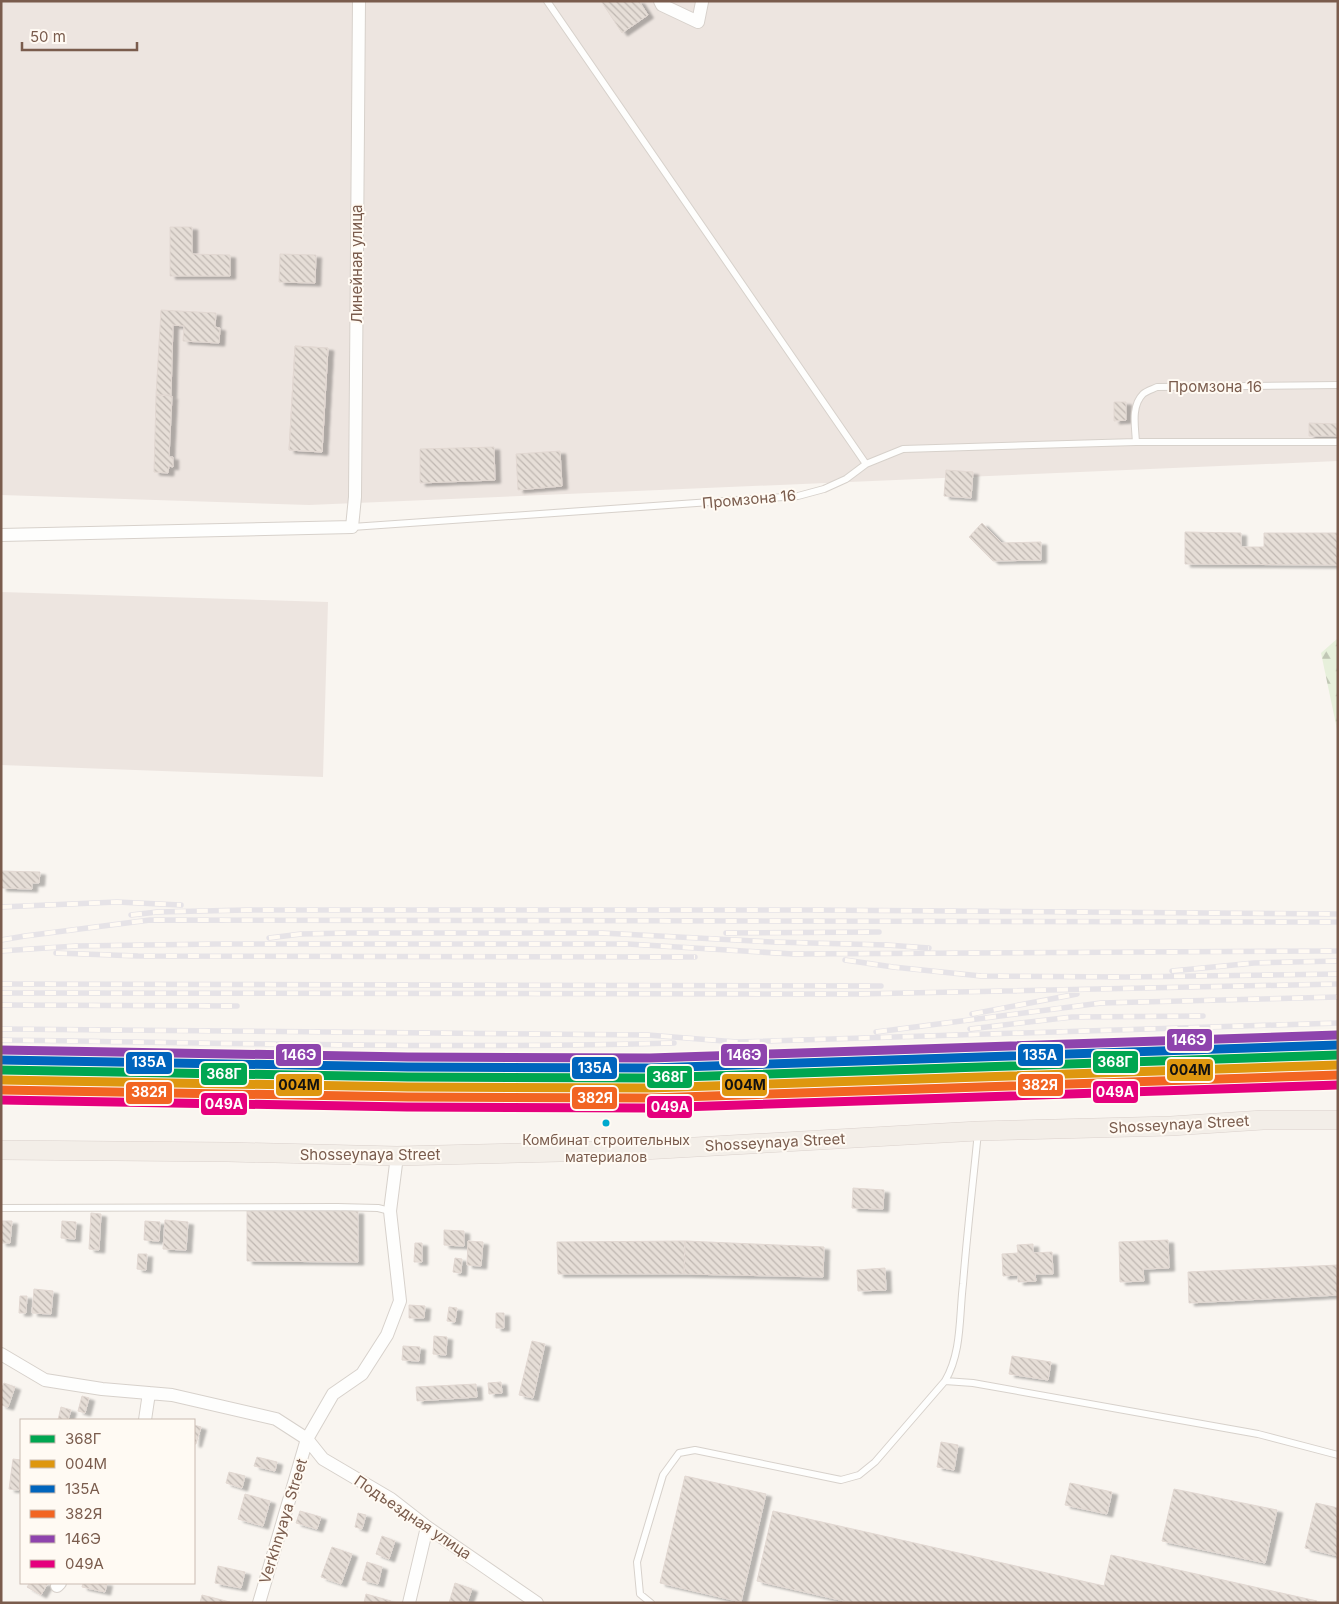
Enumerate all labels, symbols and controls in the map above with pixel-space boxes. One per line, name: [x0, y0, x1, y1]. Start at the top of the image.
scale bar: [22, 20, 138, 52]
text: 50 m: [30, 27, 66, 46]
street label: Линейная улица: [347, 204, 366, 324]
street label: Промзона 16: [1168, 377, 1262, 396]
street label: Промзона 16: [701, 485, 797, 513]
line badge: 146Э: [1166, 1028, 1213, 1052]
text: 146Э: [1172, 1031, 1206, 1048]
line badge: 146Э: [275, 1043, 322, 1067]
line badge: 146Э: [720, 1043, 768, 1067]
line badge: 135А: [1017, 1043, 1064, 1067]
text: 146Э: [282, 1046, 316, 1063]
text: 146Э: [727, 1046, 761, 1063]
text: 135А: [1023, 1046, 1058, 1063]
line badge: 368Г: [1092, 1050, 1139, 1074]
line badge: 135А: [125, 1051, 173, 1075]
text: 135А: [132, 1053, 167, 1070]
text: 368Г: [1097, 1053, 1133, 1070]
line badge: 135А: [571, 1056, 618, 1080]
line badge: 004М: [1166, 1058, 1214, 1082]
text: 135А: [578, 1059, 613, 1076]
text: 004М: [1169, 1061, 1211, 1078]
line badge: 368Г: [200, 1062, 248, 1086]
text: 368Г: [206, 1065, 242, 1082]
line badge: 368Г: [646, 1065, 693, 1089]
text: 368Г: [652, 1068, 688, 1085]
line badge: 004М: [275, 1073, 323, 1097]
line badge: 004М: [721, 1073, 768, 1097]
line badge: 382Я: [1017, 1073, 1064, 1097]
text: 004М: [278, 1076, 320, 1093]
text: 004М: [724, 1076, 766, 1093]
text: 382Я: [1022, 1076, 1058, 1093]
line badge: 049А: [1092, 1080, 1139, 1104]
line badge: 382Я: [125, 1081, 173, 1105]
text: 382Я: [131, 1083, 167, 1100]
text: 049А: [1096, 1083, 1135, 1100]
line badge: 382Я: [571, 1086, 618, 1110]
text: 382Я: [577, 1089, 613, 1106]
line badge: 049А: [200, 1092, 248, 1116]
text: 049А: [205, 1095, 244, 1112]
line badge: 049А: [646, 1095, 693, 1119]
text: 049А: [651, 1098, 690, 1115]
street label: Shosseynaya Street: [1108, 1111, 1250, 1137]
marker: Комбинат строительных материалов: [601, 1118, 611, 1128]
street label: Shosseynaya Street: [704, 1129, 846, 1155]
place label: Комбинат строительных материалов: [522, 1131, 690, 1165]
street label: Shosseynaya Street: [300, 1145, 440, 1164]
legend: [20, 1419, 195, 1584]
text: 368Г: [65, 1429, 102, 1448]
text: 004М: [65, 1454, 107, 1473]
street label: Verkhnyaya Street: [255, 1456, 311, 1586]
street label: Подъездная улица: [351, 1471, 475, 1563]
text: 135А: [65, 1479, 100, 1498]
text: 382Я: [65, 1504, 102, 1523]
text: 146Э: [65, 1529, 101, 1548]
text: 049А: [65, 1554, 104, 1573]

